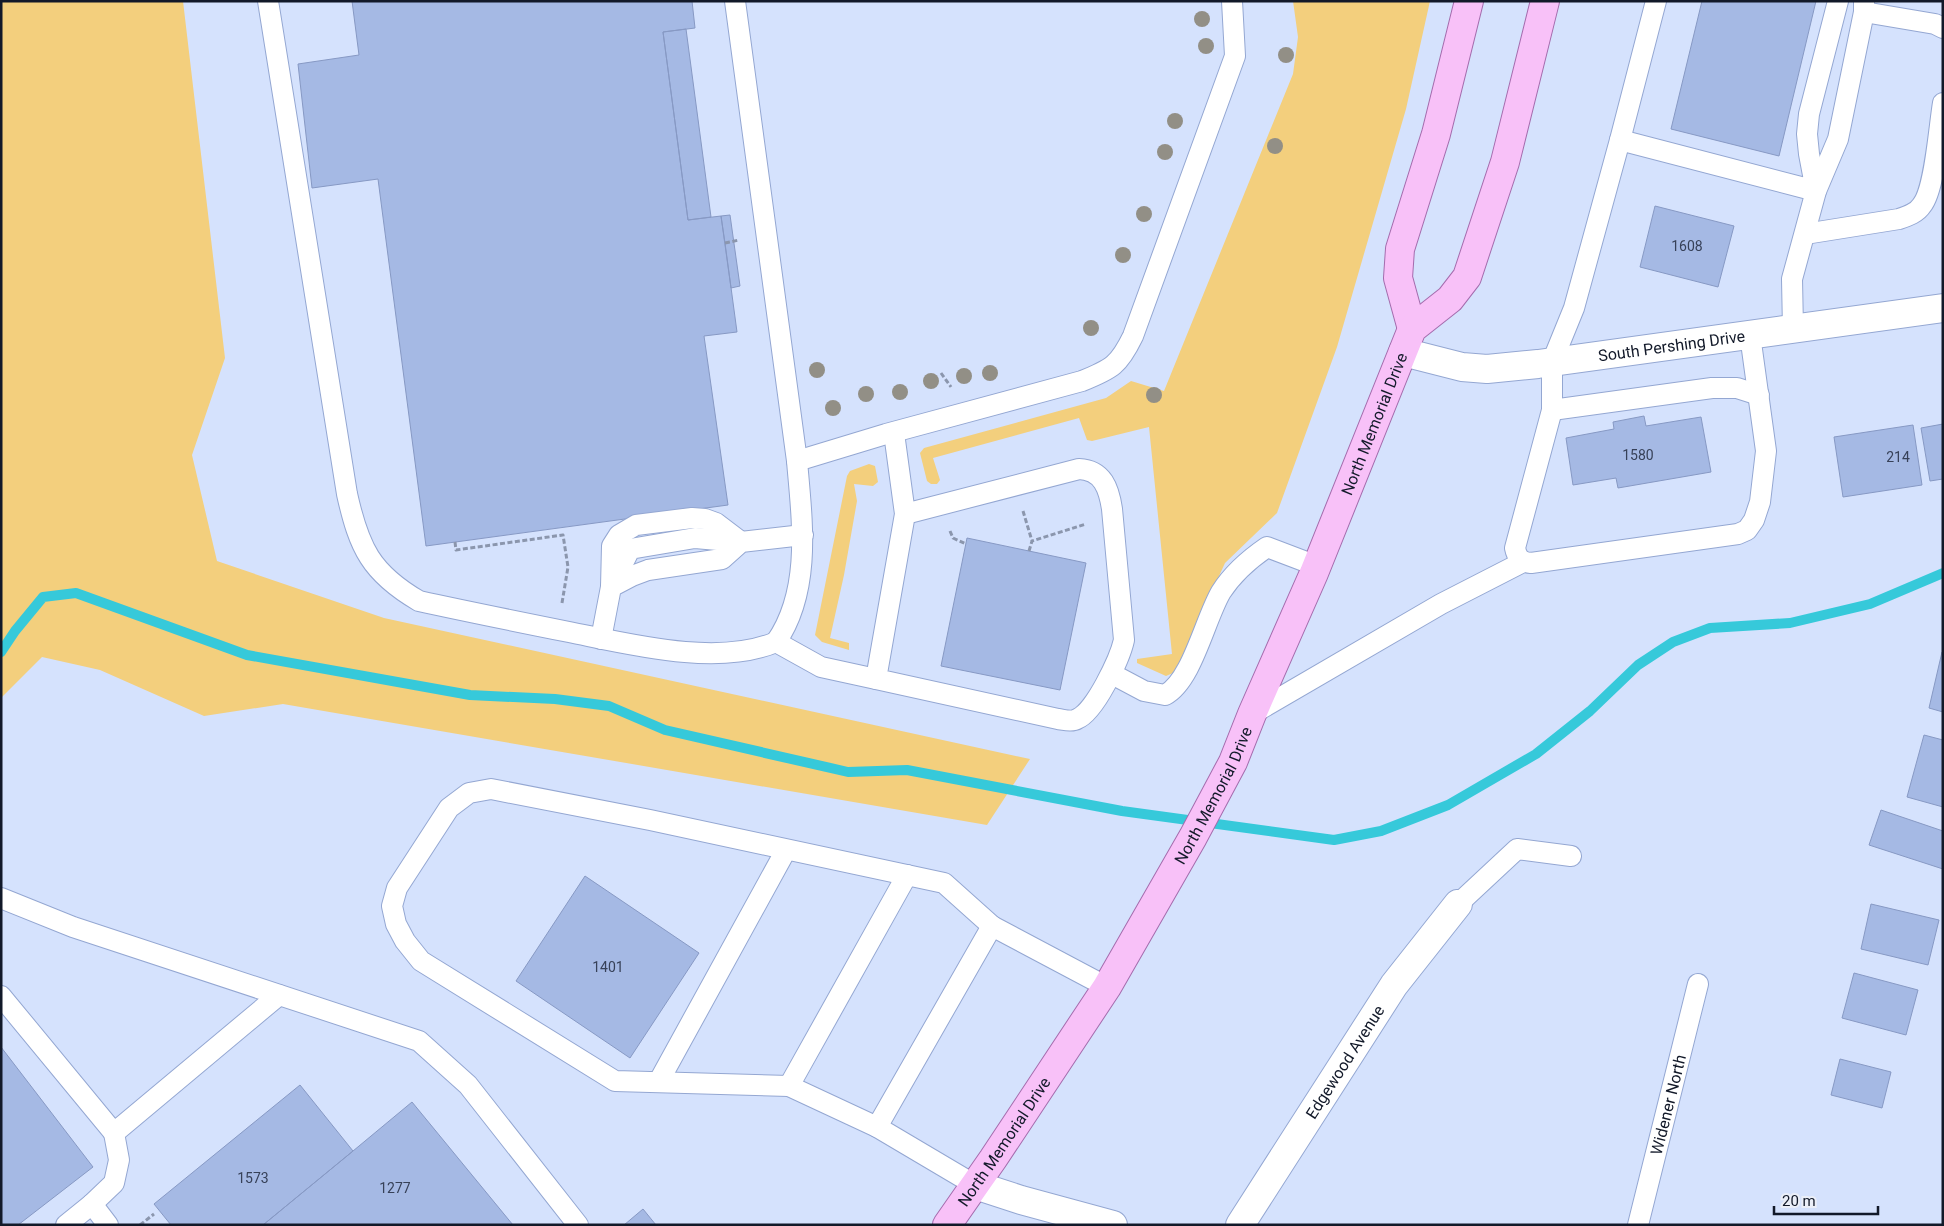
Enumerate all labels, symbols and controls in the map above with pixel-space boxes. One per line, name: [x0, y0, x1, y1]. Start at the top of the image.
house number: 1608: [1671, 238, 1703, 254]
street label: South Pershing Drive: [1597, 326, 1746, 366]
street label: North Memorial Drive: [1337, 350, 1411, 498]
house number: 1580: [1622, 447, 1654, 463]
house number: 214: [1886, 449, 1910, 465]
street label: North Memorial Drive: [1170, 724, 1256, 868]
house number: 1401: [592, 959, 624, 975]
street label: Edgewood Avenue: [1302, 1002, 1389, 1122]
street label: Widener North: [1647, 1053, 1690, 1157]
street label: North Memorial Drive: [954, 1074, 1055, 1210]
house number: 1573: [237, 1170, 269, 1186]
house number: 1277: [379, 1180, 411, 1196]
scale bar: [1774, 1184, 1878, 1216]
text: 20 m: [1782, 1192, 1816, 1210]

